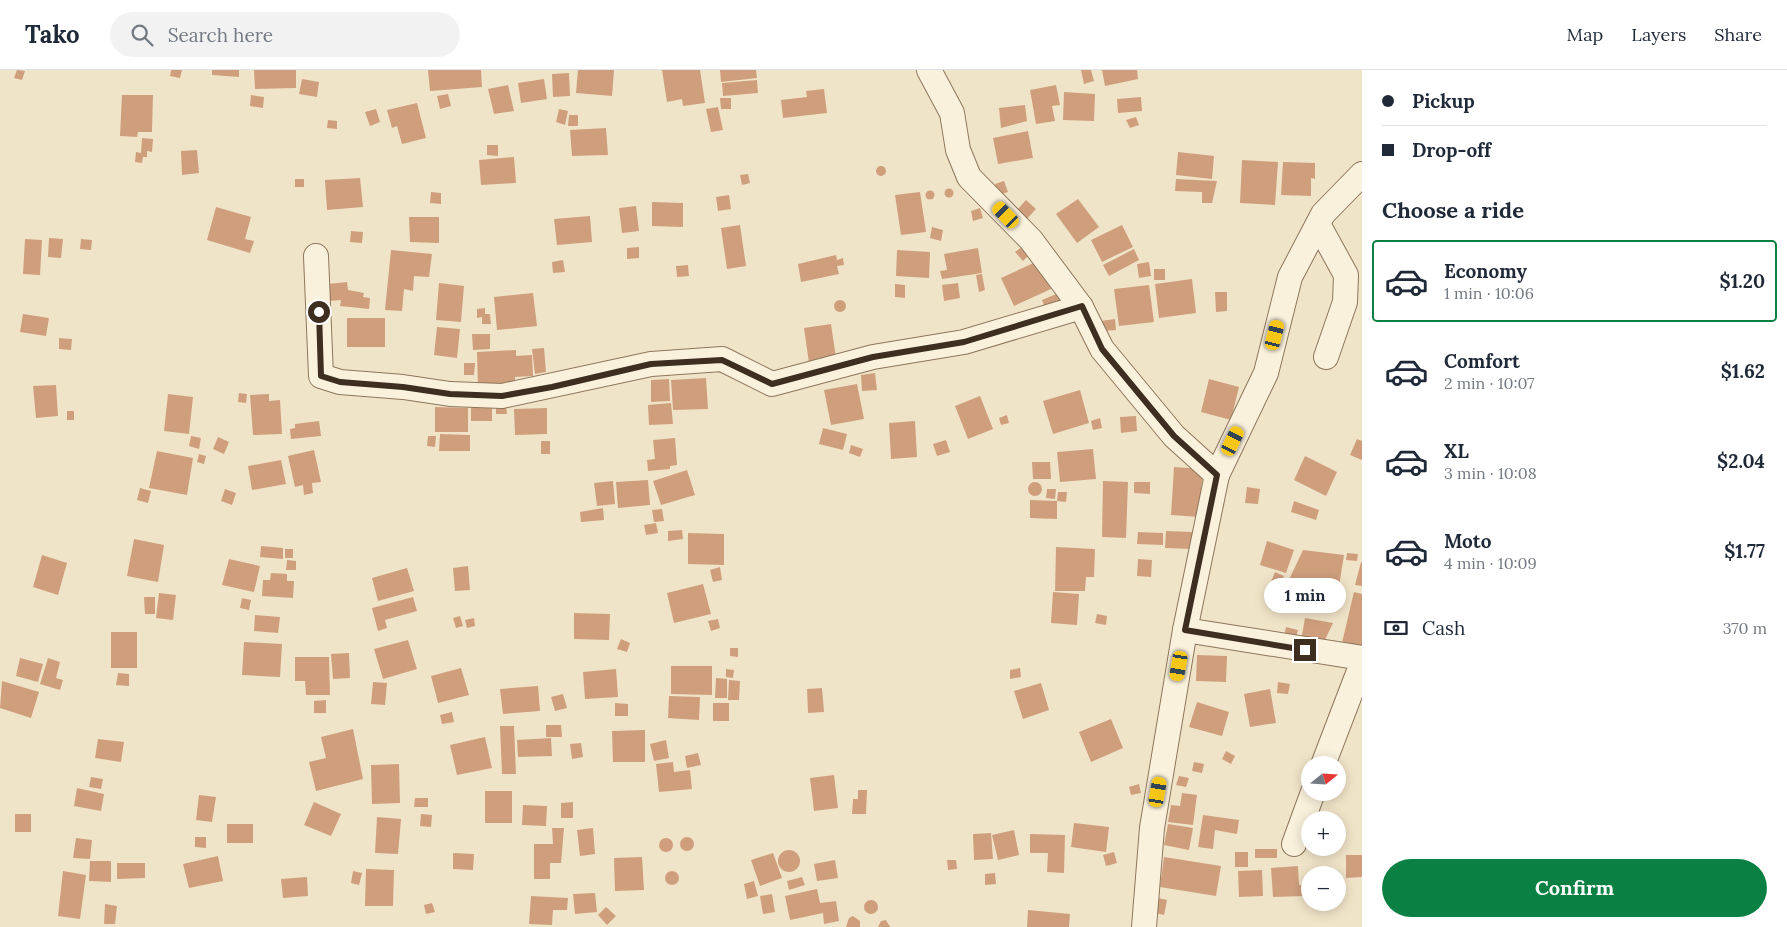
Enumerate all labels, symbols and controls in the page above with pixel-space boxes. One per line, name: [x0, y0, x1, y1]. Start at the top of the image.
search box: [110, 12, 460, 57]
text: Tako: [25, 19, 80, 50]
icon: search: [128, 21, 156, 49]
text: Search here: [168, 23, 273, 47]
text: Map: [1567, 23, 1603, 46]
text: Layers: [1631, 23, 1686, 46]
text: Share: [1714, 23, 1762, 46]
text: Pickup: [1412, 89, 1475, 113]
text: Drop-off: [1412, 138, 1491, 162]
text: Choose a ride: [1382, 196, 1524, 224]
car: [990, 199, 1021, 231]
icon: car: [1384, 259, 1429, 304]
text: Economy: [1444, 259, 1527, 283]
text: $1.20: [1719, 269, 1765, 293]
text: 1 min · 10:06: [1444, 283, 1534, 303]
route start: [308, 301, 330, 323]
car: [1264, 319, 1285, 351]
icon: car: [1384, 349, 1429, 394]
text: Comfort: [1444, 349, 1520, 373]
text: $1.62: [1721, 359, 1765, 383]
text: 2 min · 10:07: [1444, 373, 1534, 393]
car: [1219, 424, 1246, 458]
icon: car: [1384, 439, 1429, 484]
text: XL: [1444, 439, 1469, 463]
text: $2.04: [1717, 449, 1765, 473]
text: 3 min · 10:08: [1444, 463, 1537, 483]
icon: car: [1384, 529, 1429, 574]
text: Moto: [1444, 529, 1491, 553]
text: $1.77: [1724, 539, 1765, 563]
text: 4 min · 10:09: [1444, 553, 1537, 573]
callout: 1 min: [1264, 578, 1346, 612]
text: 1 min: [1285, 585, 1325, 605]
icon: cash: [1382, 614, 1410, 642]
text: Cash: [1422, 616, 1465, 640]
text: 370 m: [1723, 618, 1767, 638]
route end: [1294, 639, 1316, 661]
car: [1169, 650, 1188, 682]
north arrow: [1301, 756, 1346, 801]
map controls: [1301, 756, 1346, 911]
car: [1148, 776, 1167, 808]
button: +: [1301, 811, 1346, 856]
button: Confirm: [1382, 859, 1767, 917]
button: −: [1301, 866, 1346, 911]

